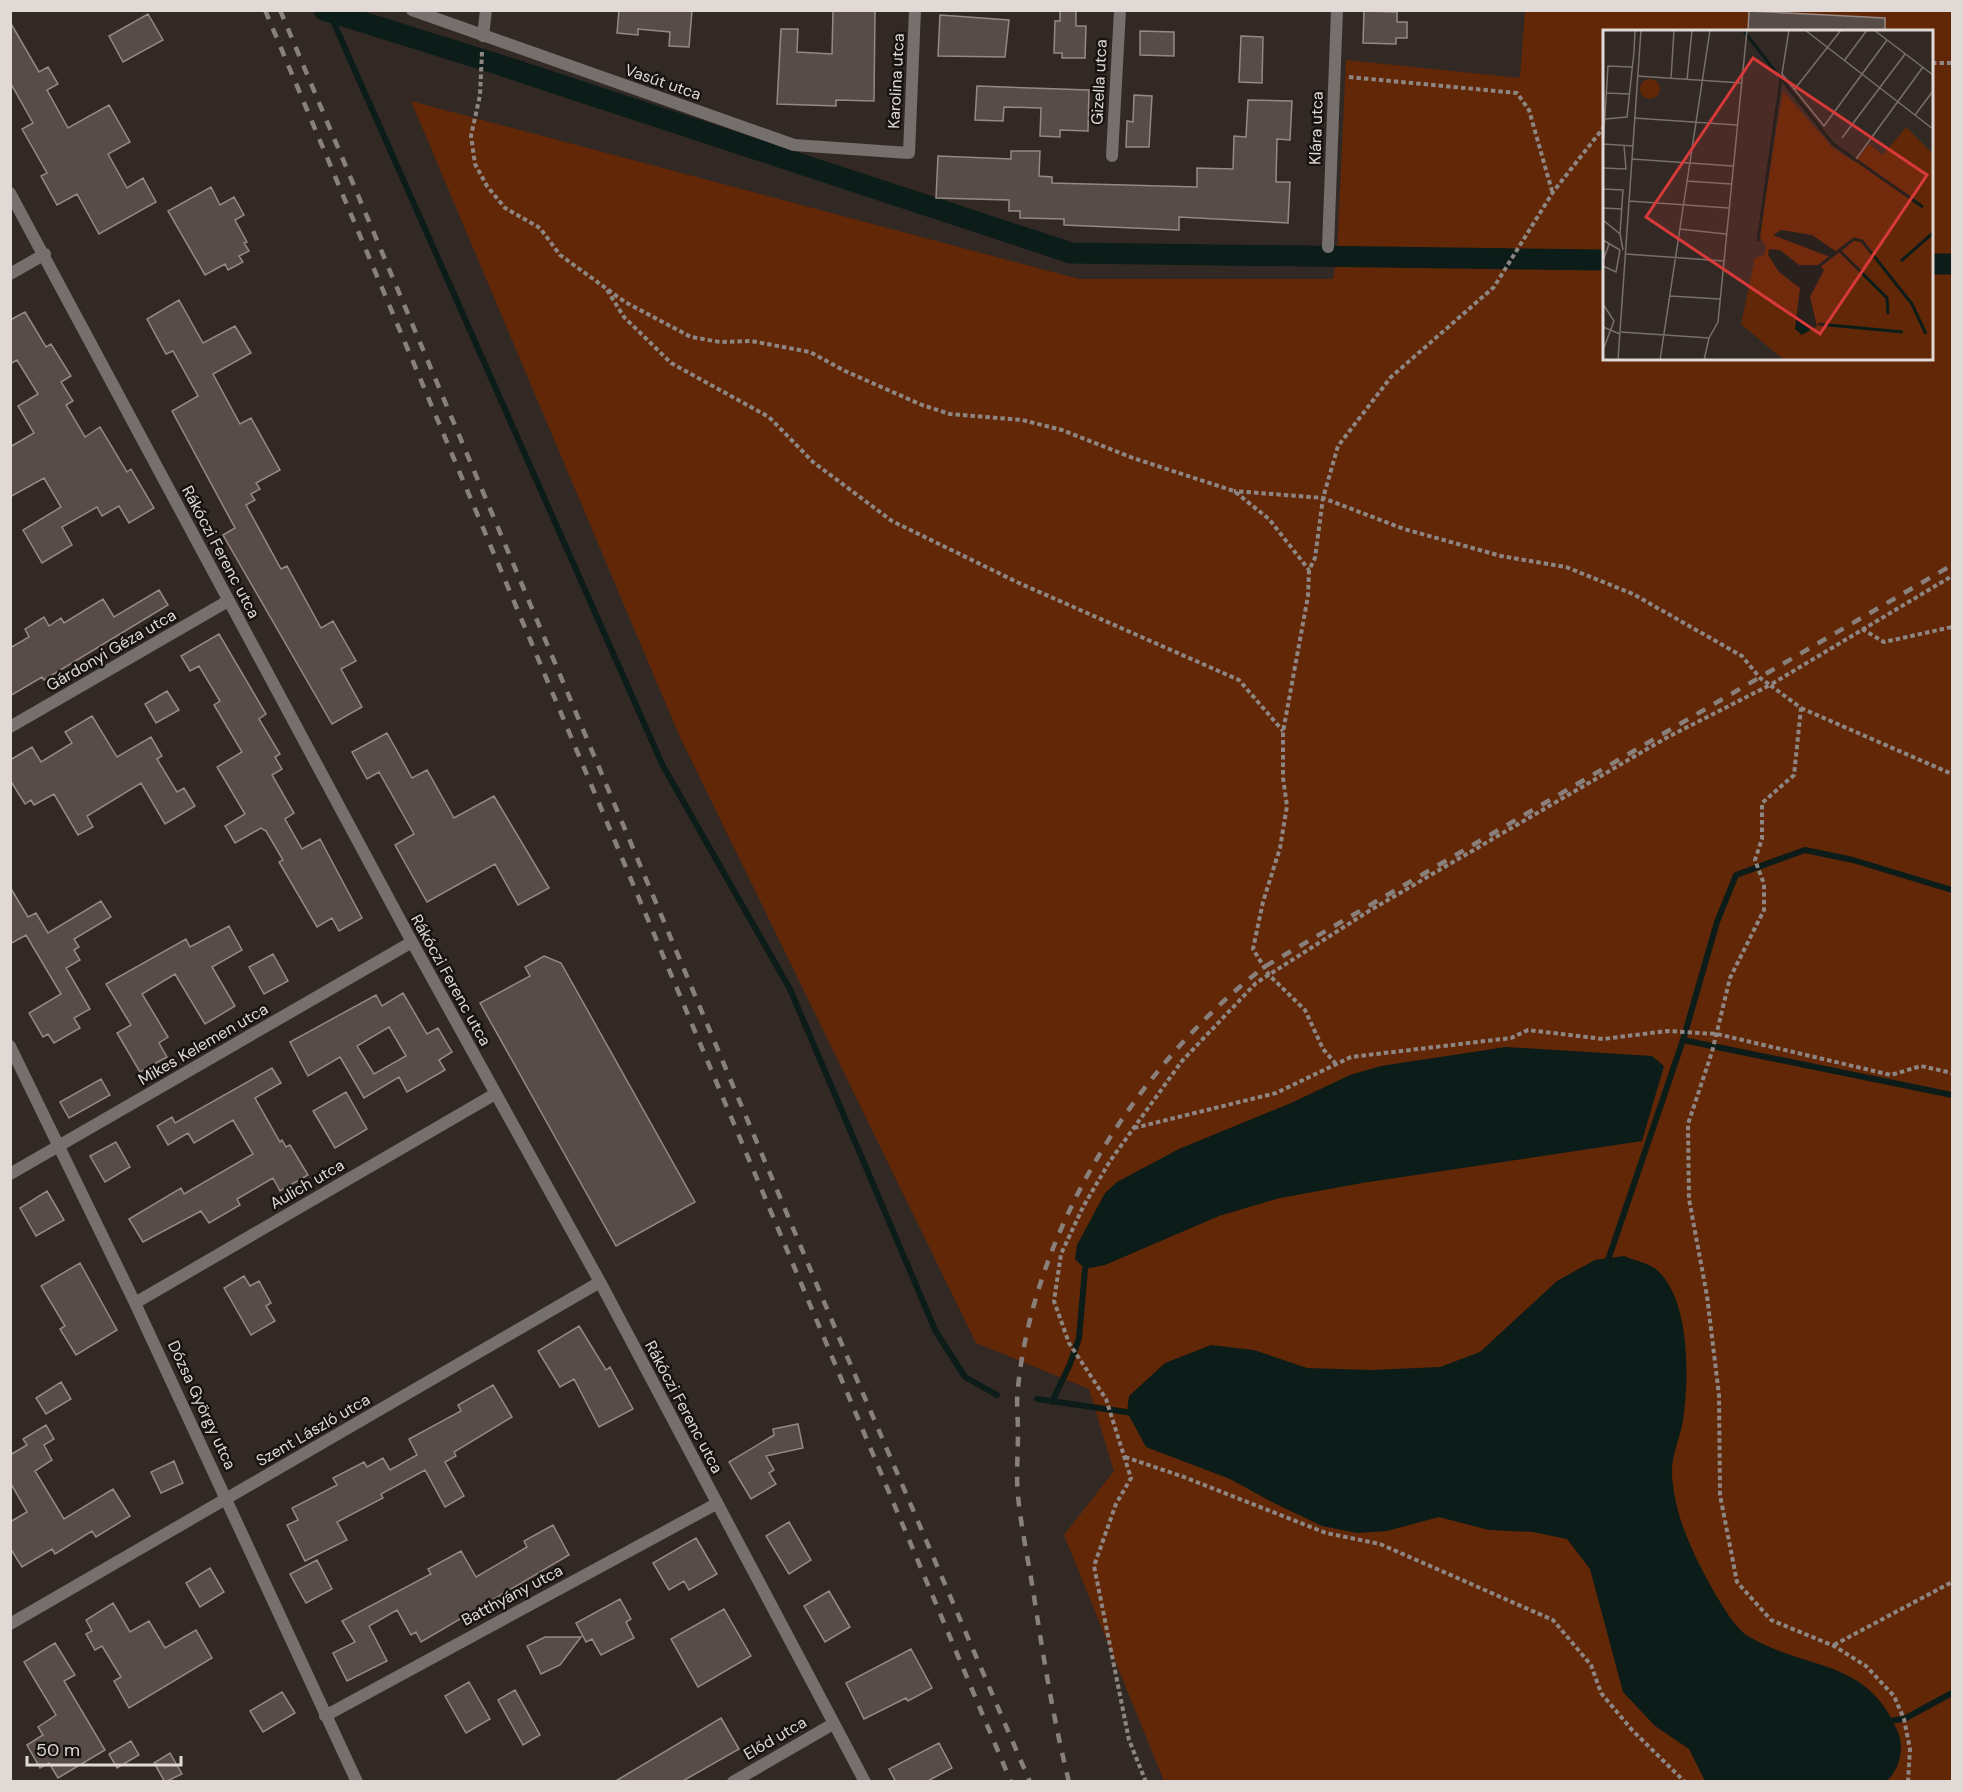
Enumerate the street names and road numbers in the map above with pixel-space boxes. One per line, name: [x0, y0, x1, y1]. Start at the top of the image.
street label: Karolina utca: [883, 33, 909, 129]
street label: Gizella utca: [1086, 39, 1112, 125]
street label: Vasút utca: [622, 59, 704, 105]
street label: Klára utca: [1304, 91, 1328, 165]
street label: Rákóczi Ferenc utca: [177, 482, 265, 622]
street label: Gárdonyi Géza utca: [42, 604, 180, 696]
street label: Rákóczi Ferenc utca: [406, 911, 496, 1049]
street label: Mikes Kelemen utca: [134, 998, 272, 1090]
street label: Aulich utca: [266, 1154, 348, 1214]
street label: Dózsa György utca: [163, 1337, 241, 1473]
street label: Rákóczi Ferenc utca: [640, 1337, 728, 1477]
street label: Szent László utca: [252, 1389, 374, 1471]
street label: Batthyány utca: [458, 1559, 566, 1631]
street label: Előd utca: [740, 1712, 810, 1764]

